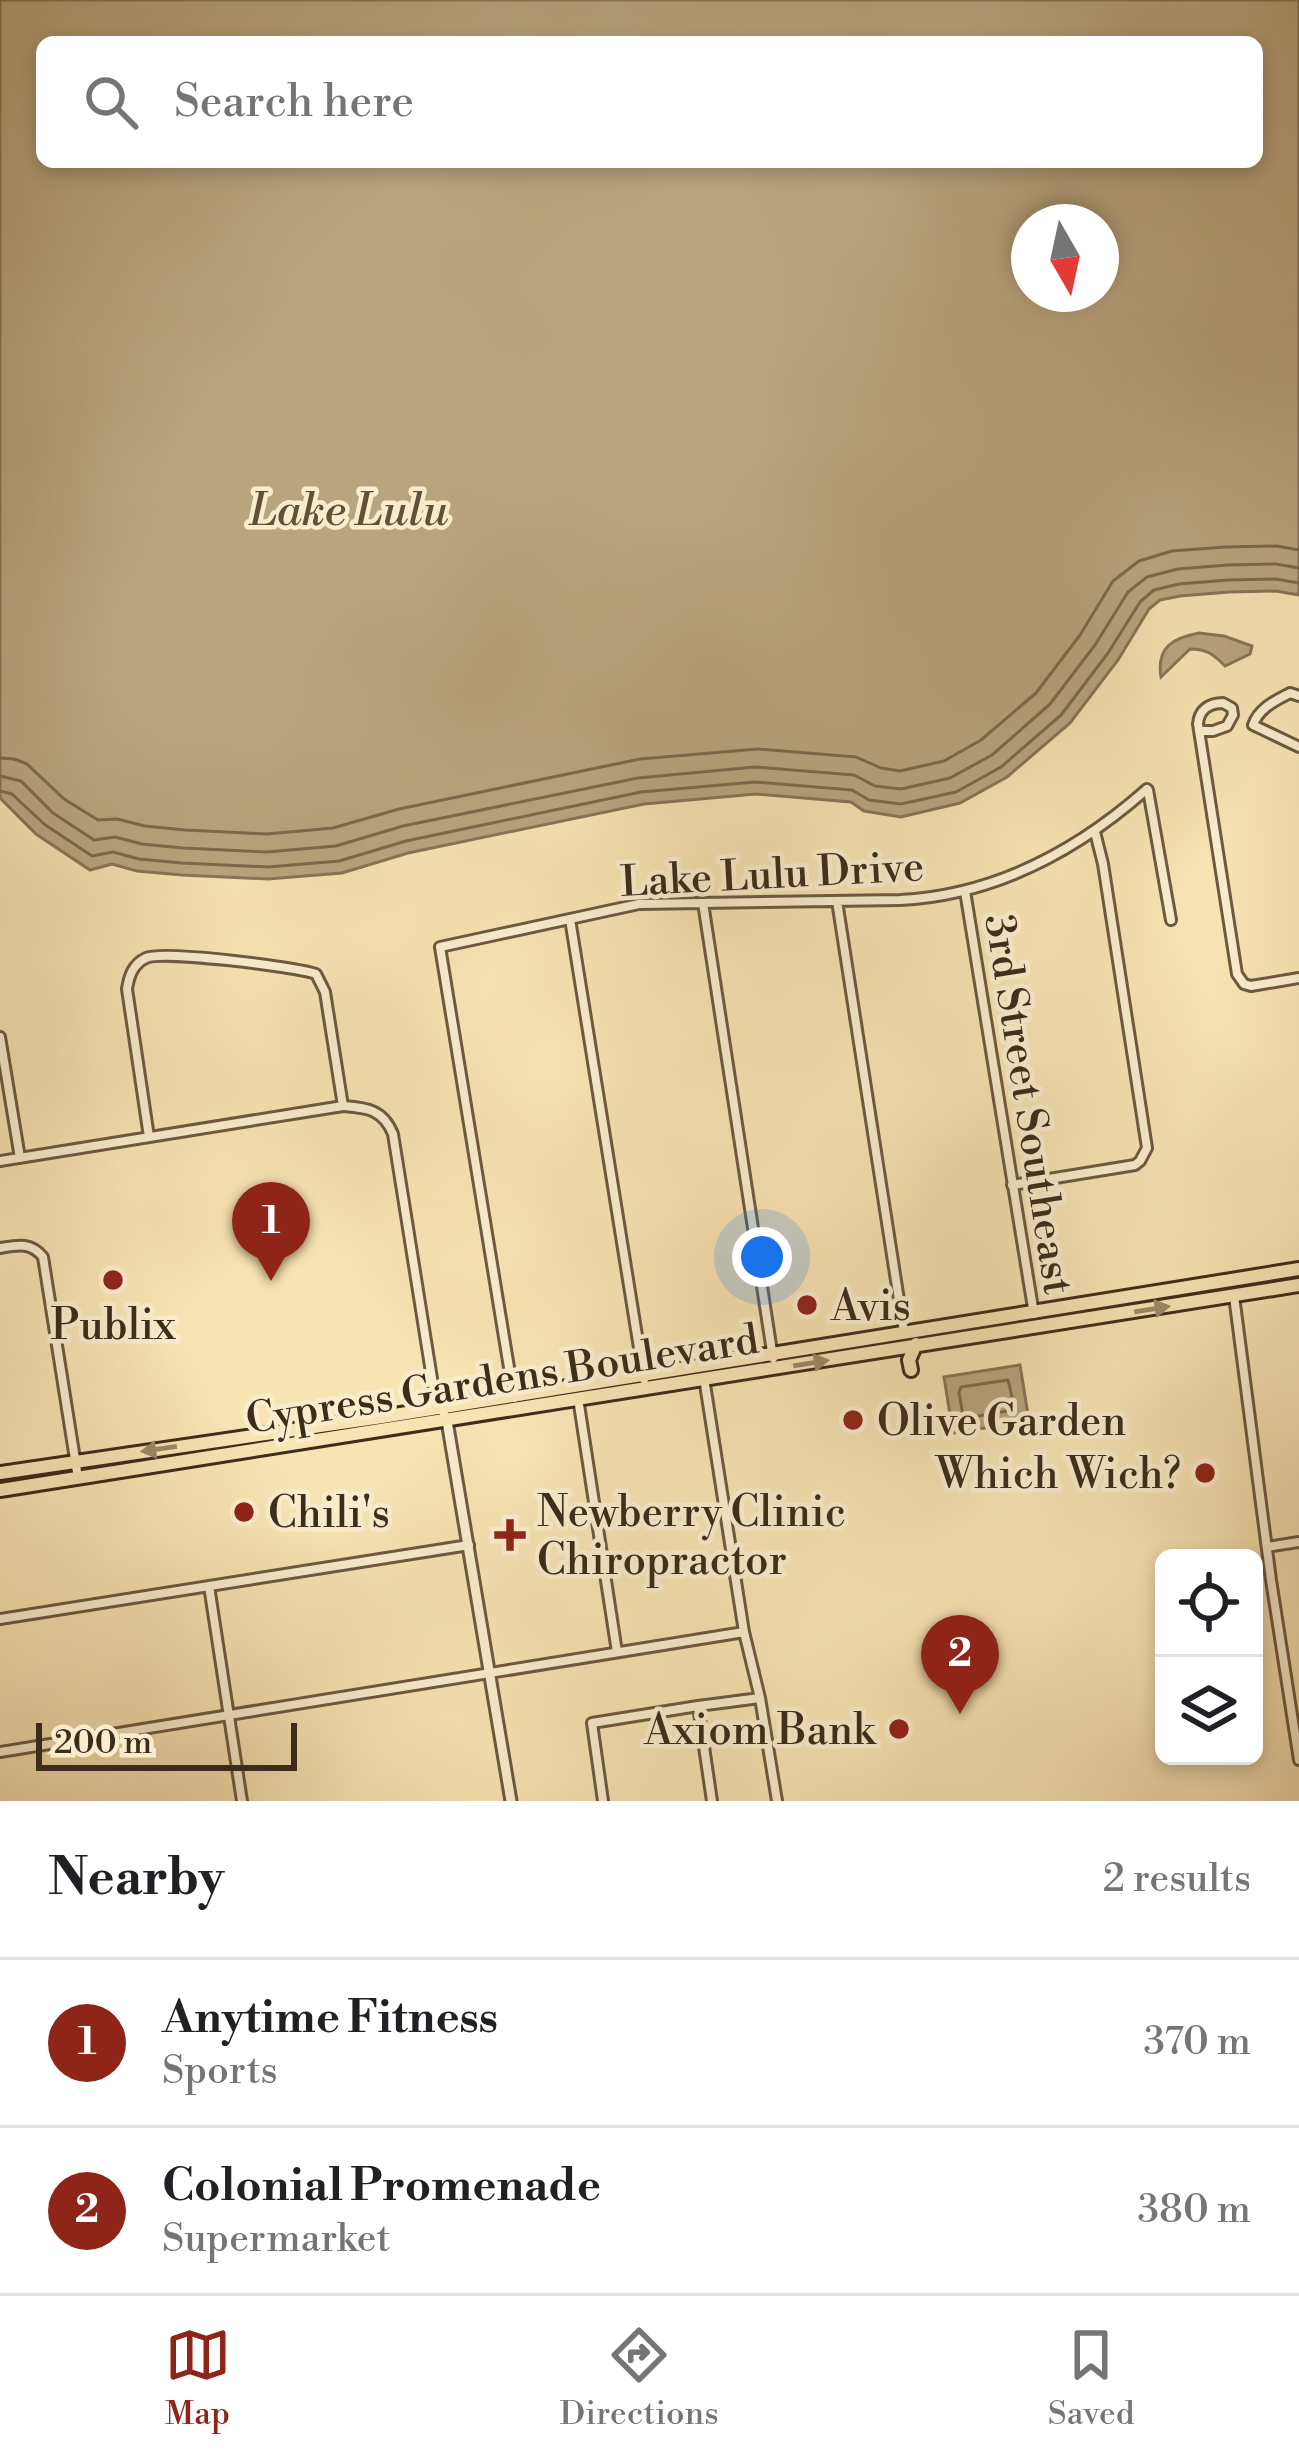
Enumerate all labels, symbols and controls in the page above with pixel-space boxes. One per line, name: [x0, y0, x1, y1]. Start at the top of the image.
search box: [36, 36, 1263, 168]
icon: search: [78, 69, 144, 135]
text: Search here: [174, 74, 414, 131]
north arrow: [1011, 204, 1119, 312]
water label: Lake Lulu: [249, 483, 449, 540]
street label: Lake Lulu Drive: [619, 841, 925, 910]
street label: 3rd Street Southeast: [971, 910, 1084, 1298]
pin: 1: [232, 1182, 310, 1281]
your location: [732, 1227, 792, 1287]
marker: Publix: [100, 1267, 126, 1293]
place label: Avis: [830, 1281, 911, 1334]
marker: Avis: [794, 1292, 820, 1318]
one-way arrow: [1134, 1299, 1171, 1318]
place label: Publix: [51, 1300, 176, 1353]
street label: Cypress Gardens Boulevard: [242, 1314, 763, 1448]
one-way arrow: [793, 1353, 830, 1372]
place label: Olive Garden: [877, 1396, 1126, 1449]
marker: Olive Garden: [840, 1407, 866, 1433]
one-way arrow: [140, 1440, 177, 1459]
place label: Which Wich?: [934, 1449, 1181, 1502]
marker: Which Wich?: [1192, 1460, 1218, 1486]
place label: Newberry Clinic Chiropractor: [537, 1487, 846, 1588]
place label: Chili's: [268, 1488, 390, 1541]
marker: Chili's: [231, 1499, 257, 1525]
marker: Newberry Clinic Chiropractor: [494, 1519, 526, 1551]
map controls: [1155, 1549, 1263, 1765]
button: locate: [1155, 1549, 1263, 1657]
pin: 2: [921, 1615, 999, 1714]
button: layers: [1155, 1657, 1263, 1765]
place label: Axiom Bank: [643, 1705, 877, 1758]
marker: Axiom Bank: [886, 1716, 912, 1742]
scale bar: [36, 1717, 297, 1770]
text: 200 m: [54, 1723, 152, 1764]
text: Nearby: [48, 1847, 224, 1911]
text: 2 results: [1103, 1855, 1251, 1904]
text: Anytime Fitness: [162, 1990, 498, 2047]
text: 1: [78, 2018, 96, 2067]
text: 370 m: [1143, 2018, 1251, 2067]
text: Sports: [162, 2047, 278, 2096]
text: Colonial Promenade: [162, 2158, 601, 2215]
text: 2: [75, 2186, 99, 2235]
text: 380 m: [1138, 2186, 1251, 2235]
text: Supermarket: [162, 2215, 390, 2264]
tab: Map: [165, 2322, 231, 2435]
tab: Directions: [560, 2322, 719, 2435]
tab: Saved: [1048, 2322, 1134, 2435]

